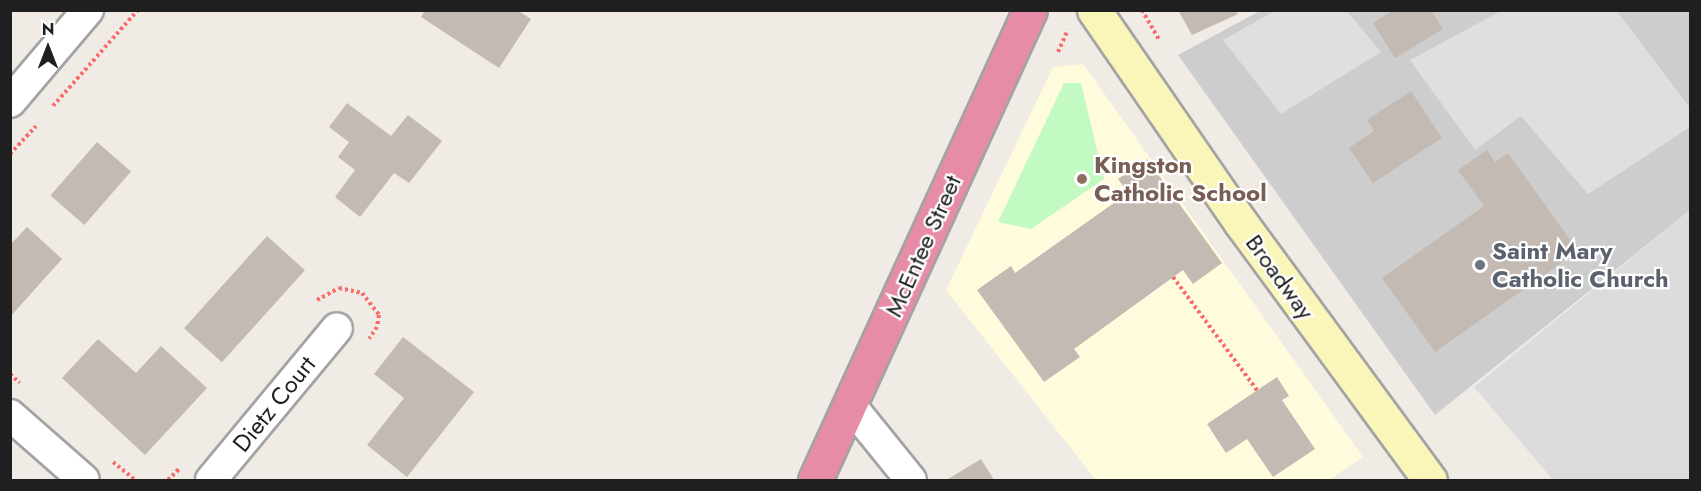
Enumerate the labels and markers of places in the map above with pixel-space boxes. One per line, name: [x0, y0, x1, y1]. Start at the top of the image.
place label: Kingston Catholic School: [1094, 151, 1267, 207]
marker: Kingston Catholic School: [1075, 172, 1089, 186]
place label: Saint Mary Catholic Church: [1492, 237, 1669, 293]
marker: Saint Mary Catholic Church: [1473, 258, 1487, 272]

